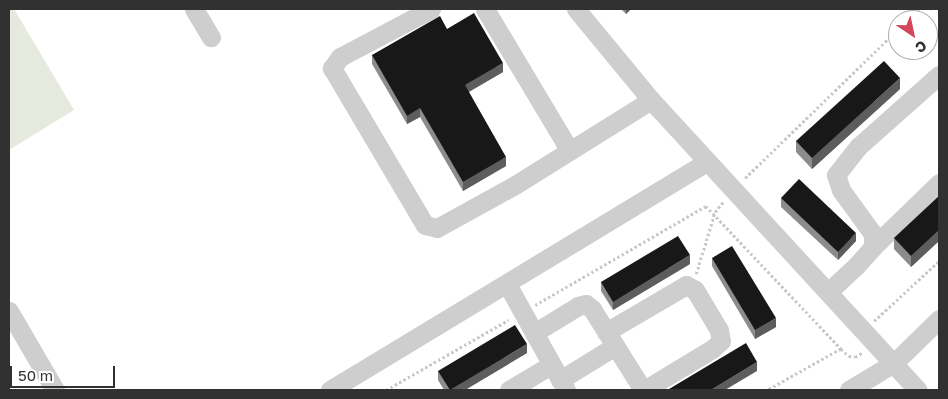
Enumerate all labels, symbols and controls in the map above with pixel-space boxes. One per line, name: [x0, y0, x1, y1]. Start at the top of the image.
north arrow: [888, 10, 938, 60]
text: С: [912, 37, 930, 57]
scale bar: [12, 356, 118, 388]
text: 50 m: [18, 366, 53, 384]

